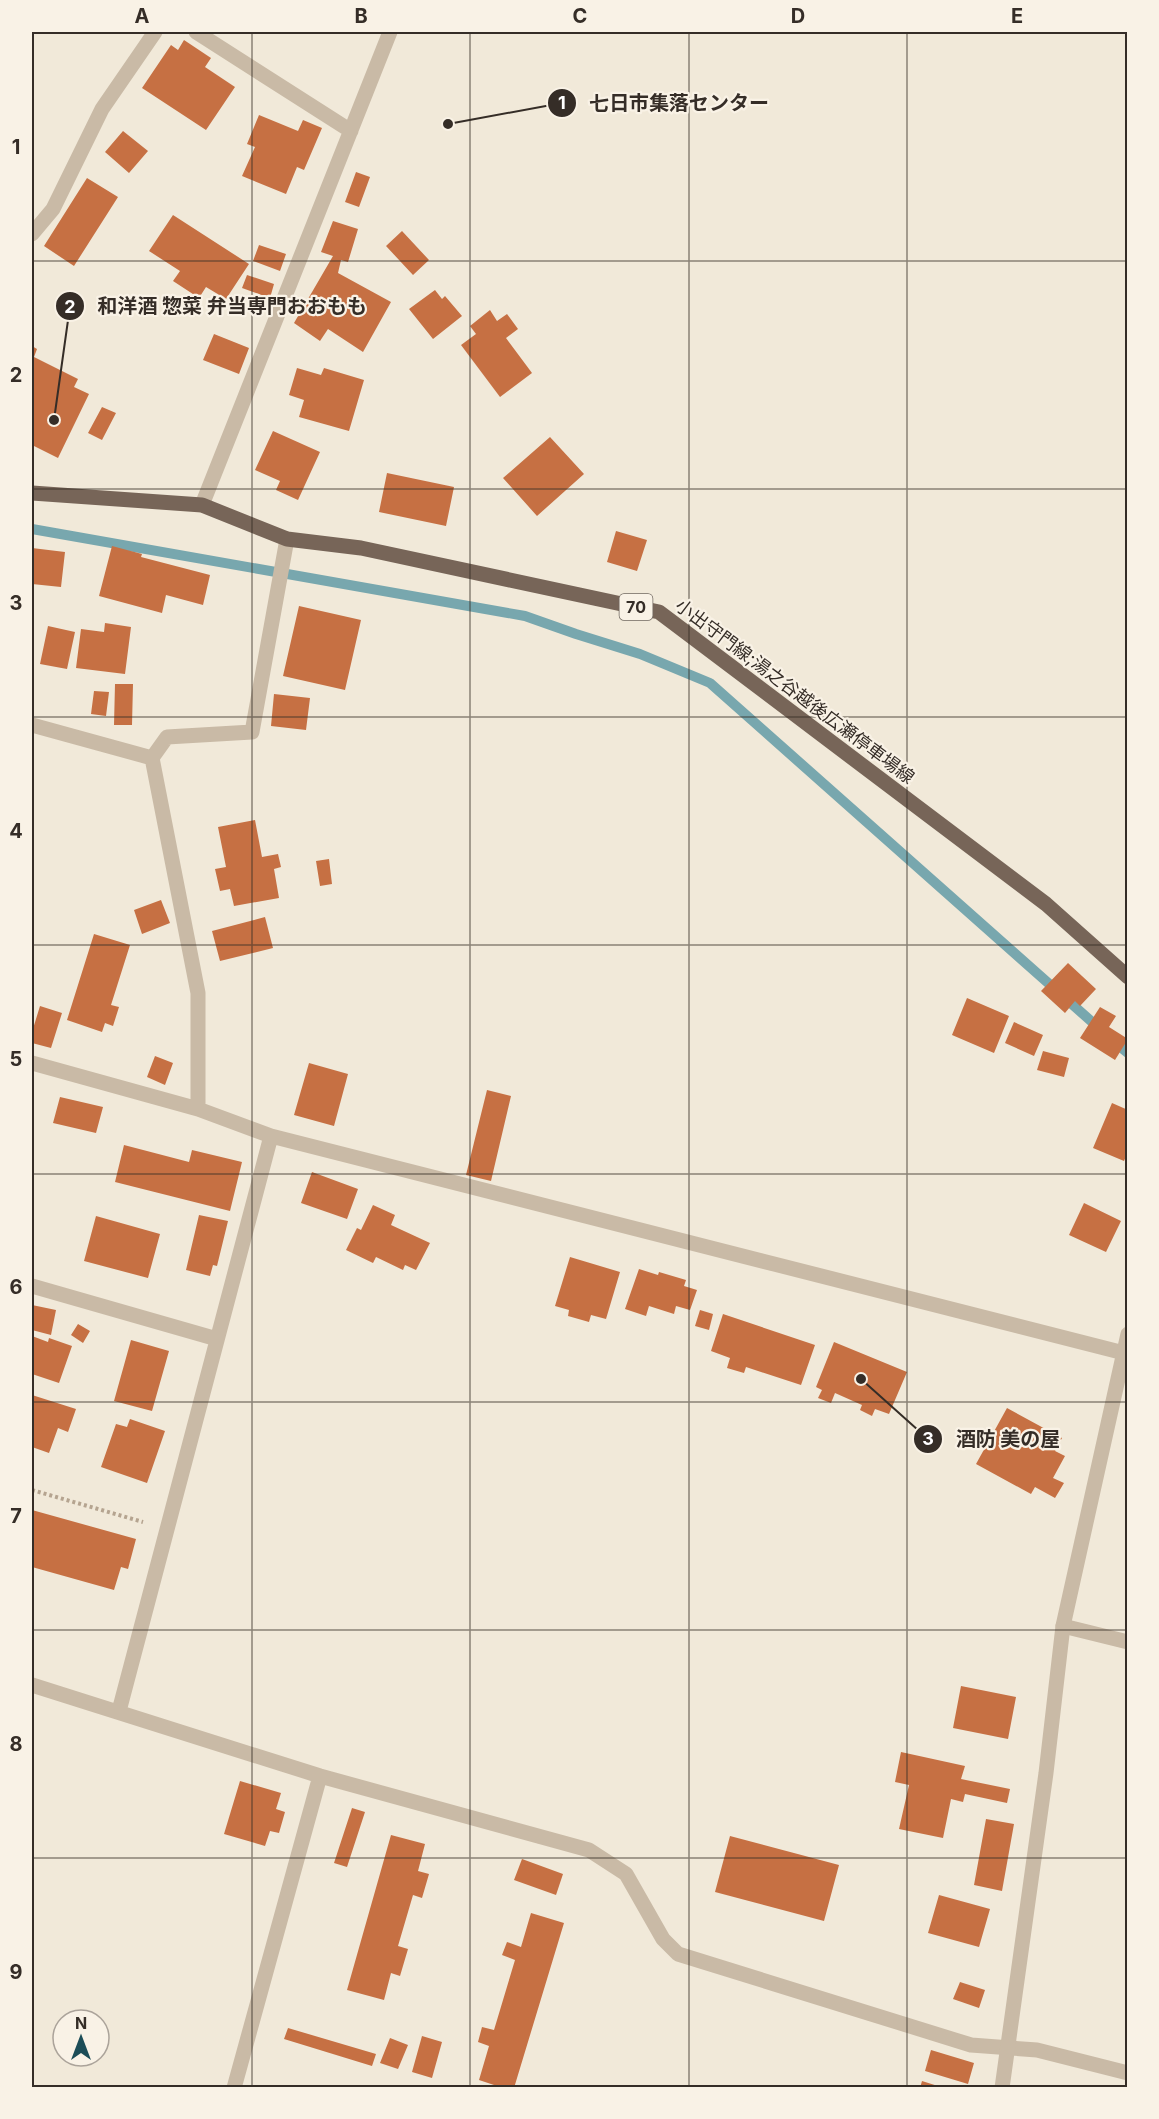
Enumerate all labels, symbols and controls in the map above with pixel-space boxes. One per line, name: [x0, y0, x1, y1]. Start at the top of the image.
text: A: [135, 4, 150, 28]
text: B: [354, 4, 368, 28]
text: C: [573, 4, 587, 28]
text: D: [791, 4, 805, 28]
text: E: [1011, 4, 1023, 28]
callout: 七日市集落センター: [547, 84, 781, 122]
text: 七日市集落センター: [589, 91, 769, 115]
text: 1: [558, 92, 566, 113]
text: 1: [12, 135, 20, 159]
callout: 和洋酒 惣菜 弁当専門おおもも: [55, 287, 379, 325]
text: 和洋酒 惣菜 弁当専門おおもも: [97, 294, 367, 318]
text: 2: [64, 296, 76, 317]
text: 2: [10, 363, 22, 387]
text: 3: [10, 591, 22, 615]
road number: 70: [620, 594, 652, 620]
street label: 小出守門線;湯之谷越後広瀬停車場線: [672, 594, 918, 788]
text: 4: [9, 819, 23, 843]
text: 5: [10, 1047, 22, 1071]
text: 6: [10, 1275, 23, 1299]
callout: 酒防 美の屋: [913, 1420, 1072, 1458]
text: 酒防 美の屋: [956, 1427, 1060, 1451]
text: 3: [922, 1428, 934, 1449]
text: 7: [10, 1504, 22, 1528]
text: 8: [9, 1732, 23, 1756]
text: 9: [10, 1960, 23, 1984]
north arrow: [51, 2008, 111, 2068]
text: N: [75, 2013, 87, 2033]

